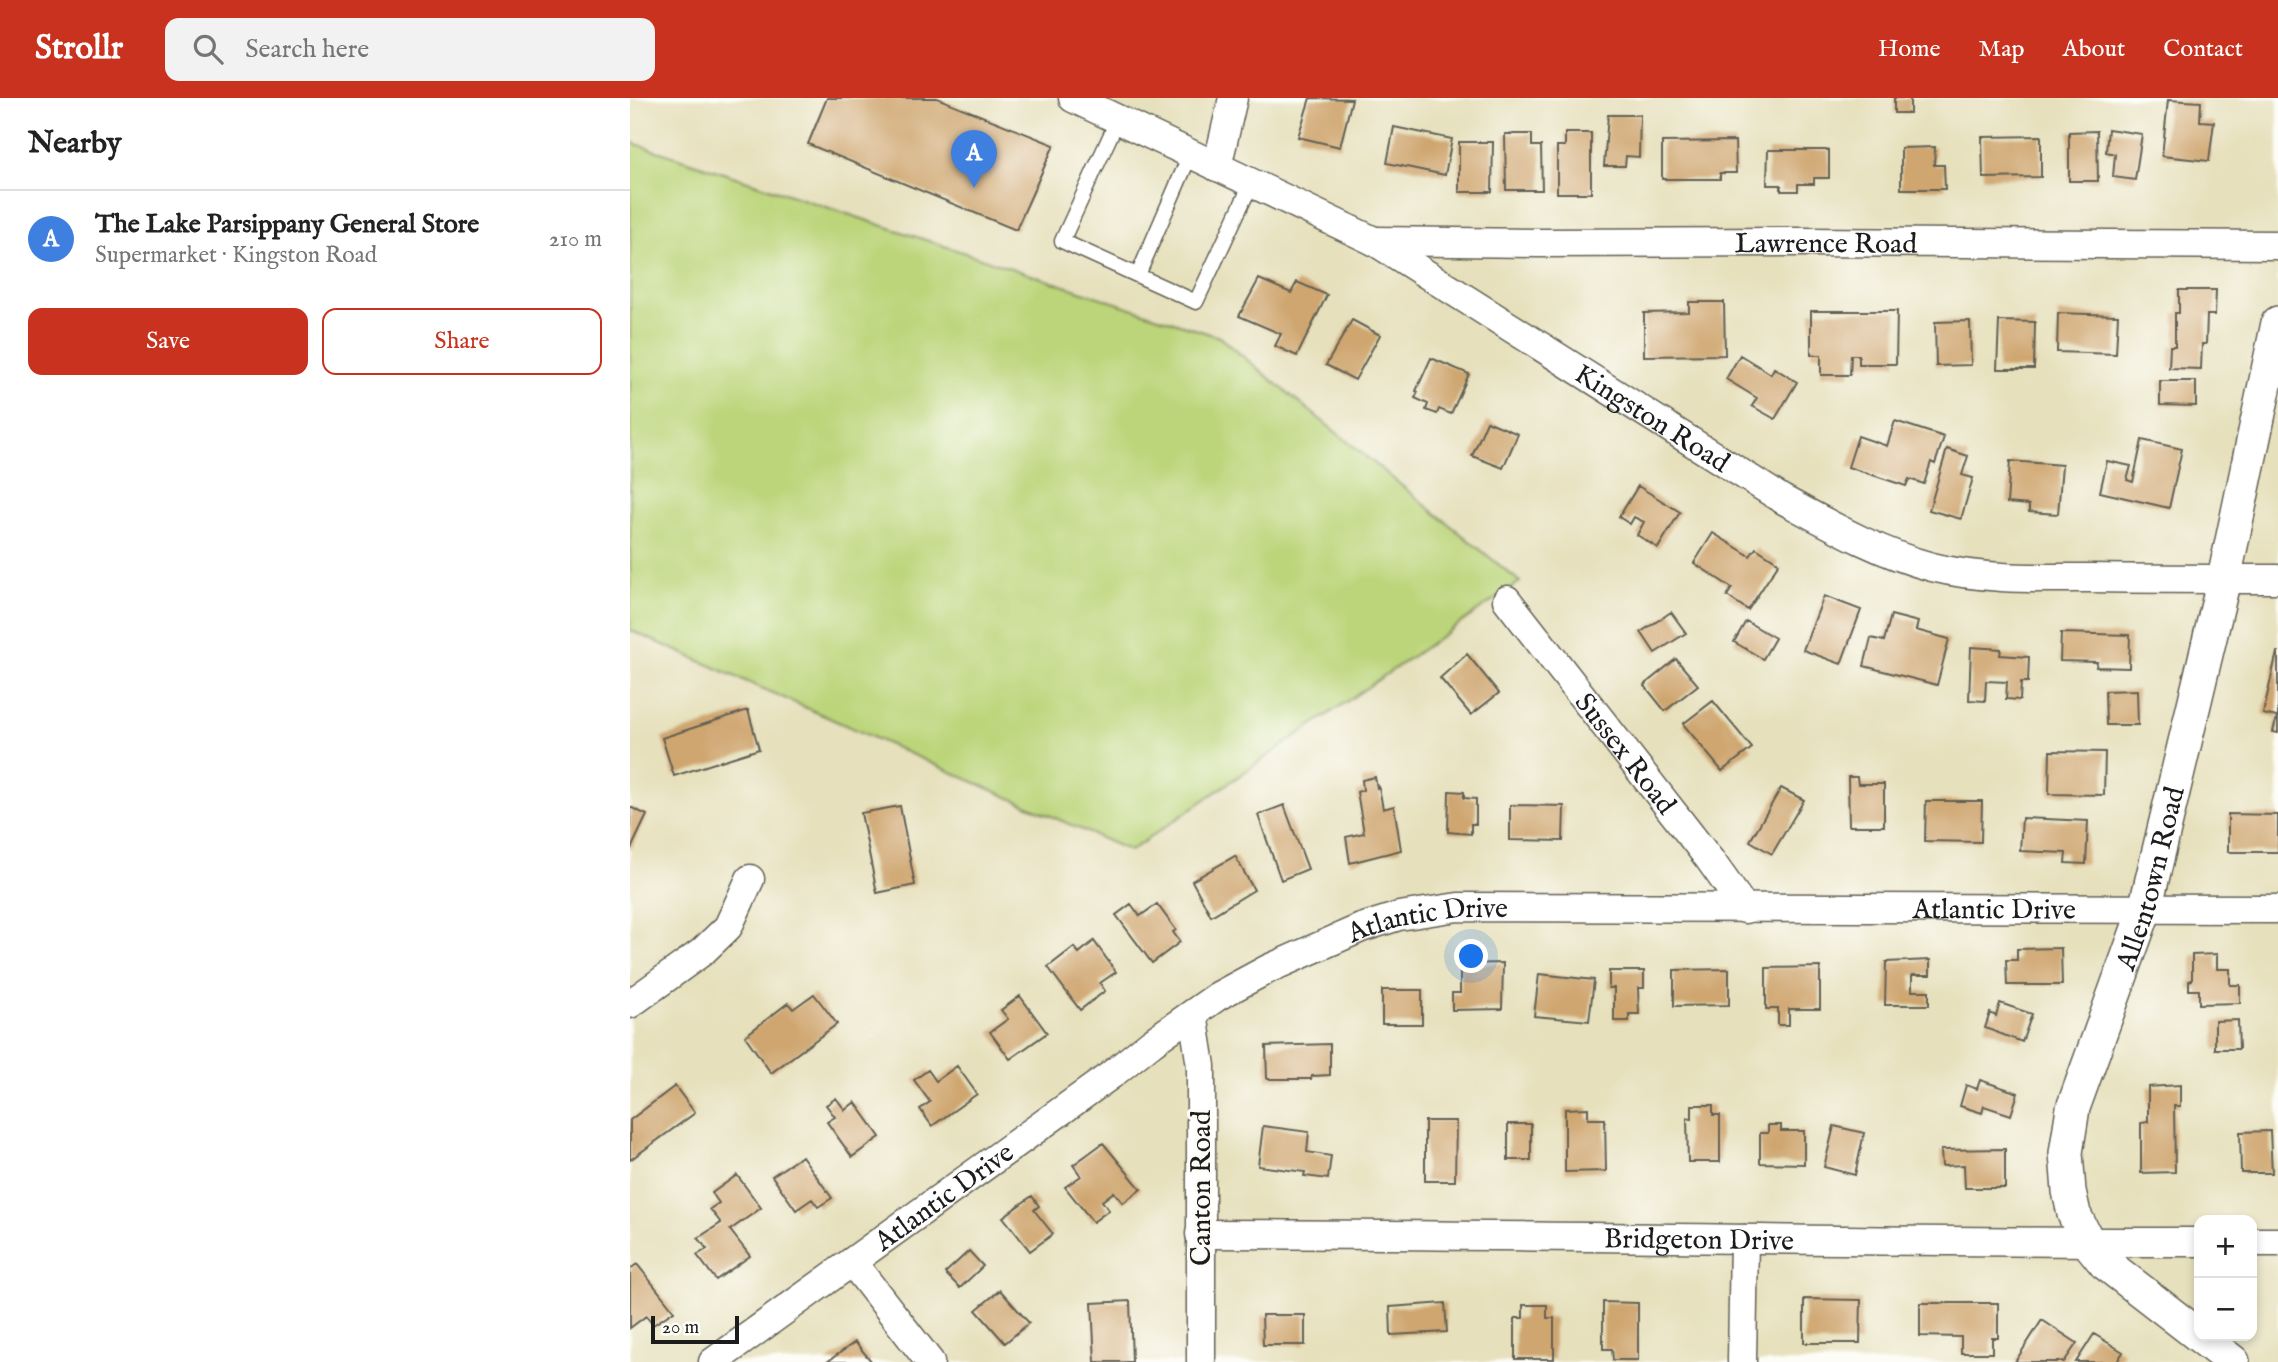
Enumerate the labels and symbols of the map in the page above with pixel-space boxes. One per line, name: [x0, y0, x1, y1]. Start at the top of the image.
pin: A: [951, 130, 997, 188]
street label: Lawrence Road: [1735, 227, 1917, 263]
street label: Kingston Road: [1567, 357, 1735, 481]
street label: Sussex Road: [1566, 687, 1683, 822]
street label: Allentown Road: [2109, 783, 2194, 976]
street label: Atlantic Drive: [1341, 891, 1508, 952]
street label: Atlantic Drive: [1911, 893, 2076, 929]
your location: [1454, 939, 1488, 973]
street label: Canton Road: [1185, 1110, 1220, 1266]
street label: Atlantic Drive: [867, 1136, 1021, 1261]
street label: Bridgeton Drive: [1604, 1222, 1794, 1260]
scale bar: [651, 1313, 738, 1345]

